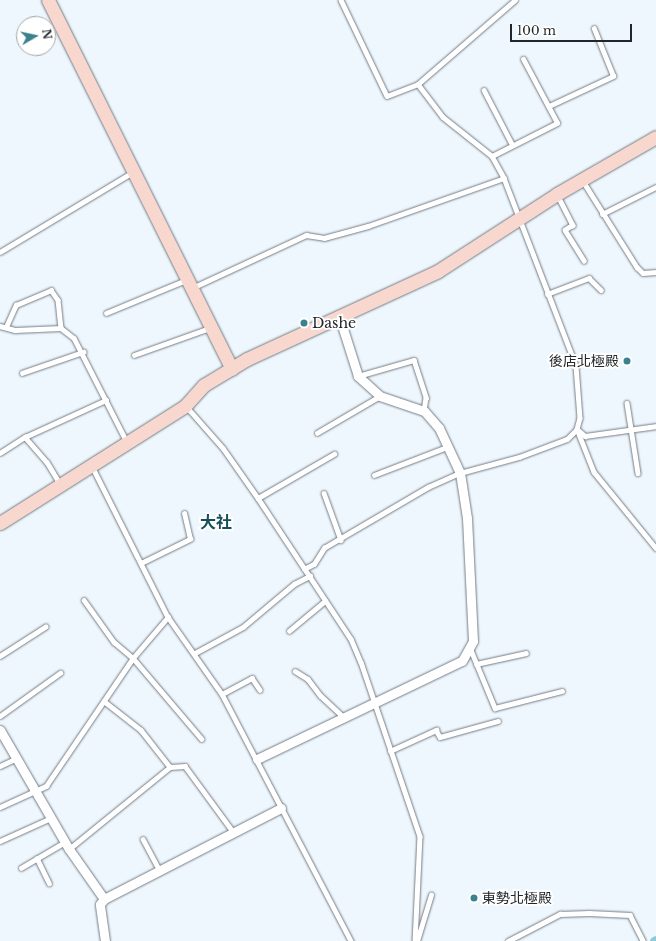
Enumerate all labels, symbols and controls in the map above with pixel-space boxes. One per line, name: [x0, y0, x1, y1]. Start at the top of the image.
north arrow: [16, 16, 56, 56]
scale bar: [512, 16, 634, 42]
text: 100 m: [517, 23, 556, 38]
text: N: [39, 28, 55, 40]
place label: Dashe: [312, 315, 356, 331]
marker: Dashe: [299, 318, 309, 328]
place label: 後店北極殿: [549, 353, 619, 369]
marker: 後店北極殿: [622, 356, 632, 366]
district label: 大社: [200, 512, 232, 532]
place label: 東勢北極殿: [482, 890, 552, 906]
marker: 東勢北極殿: [469, 893, 479, 903]

